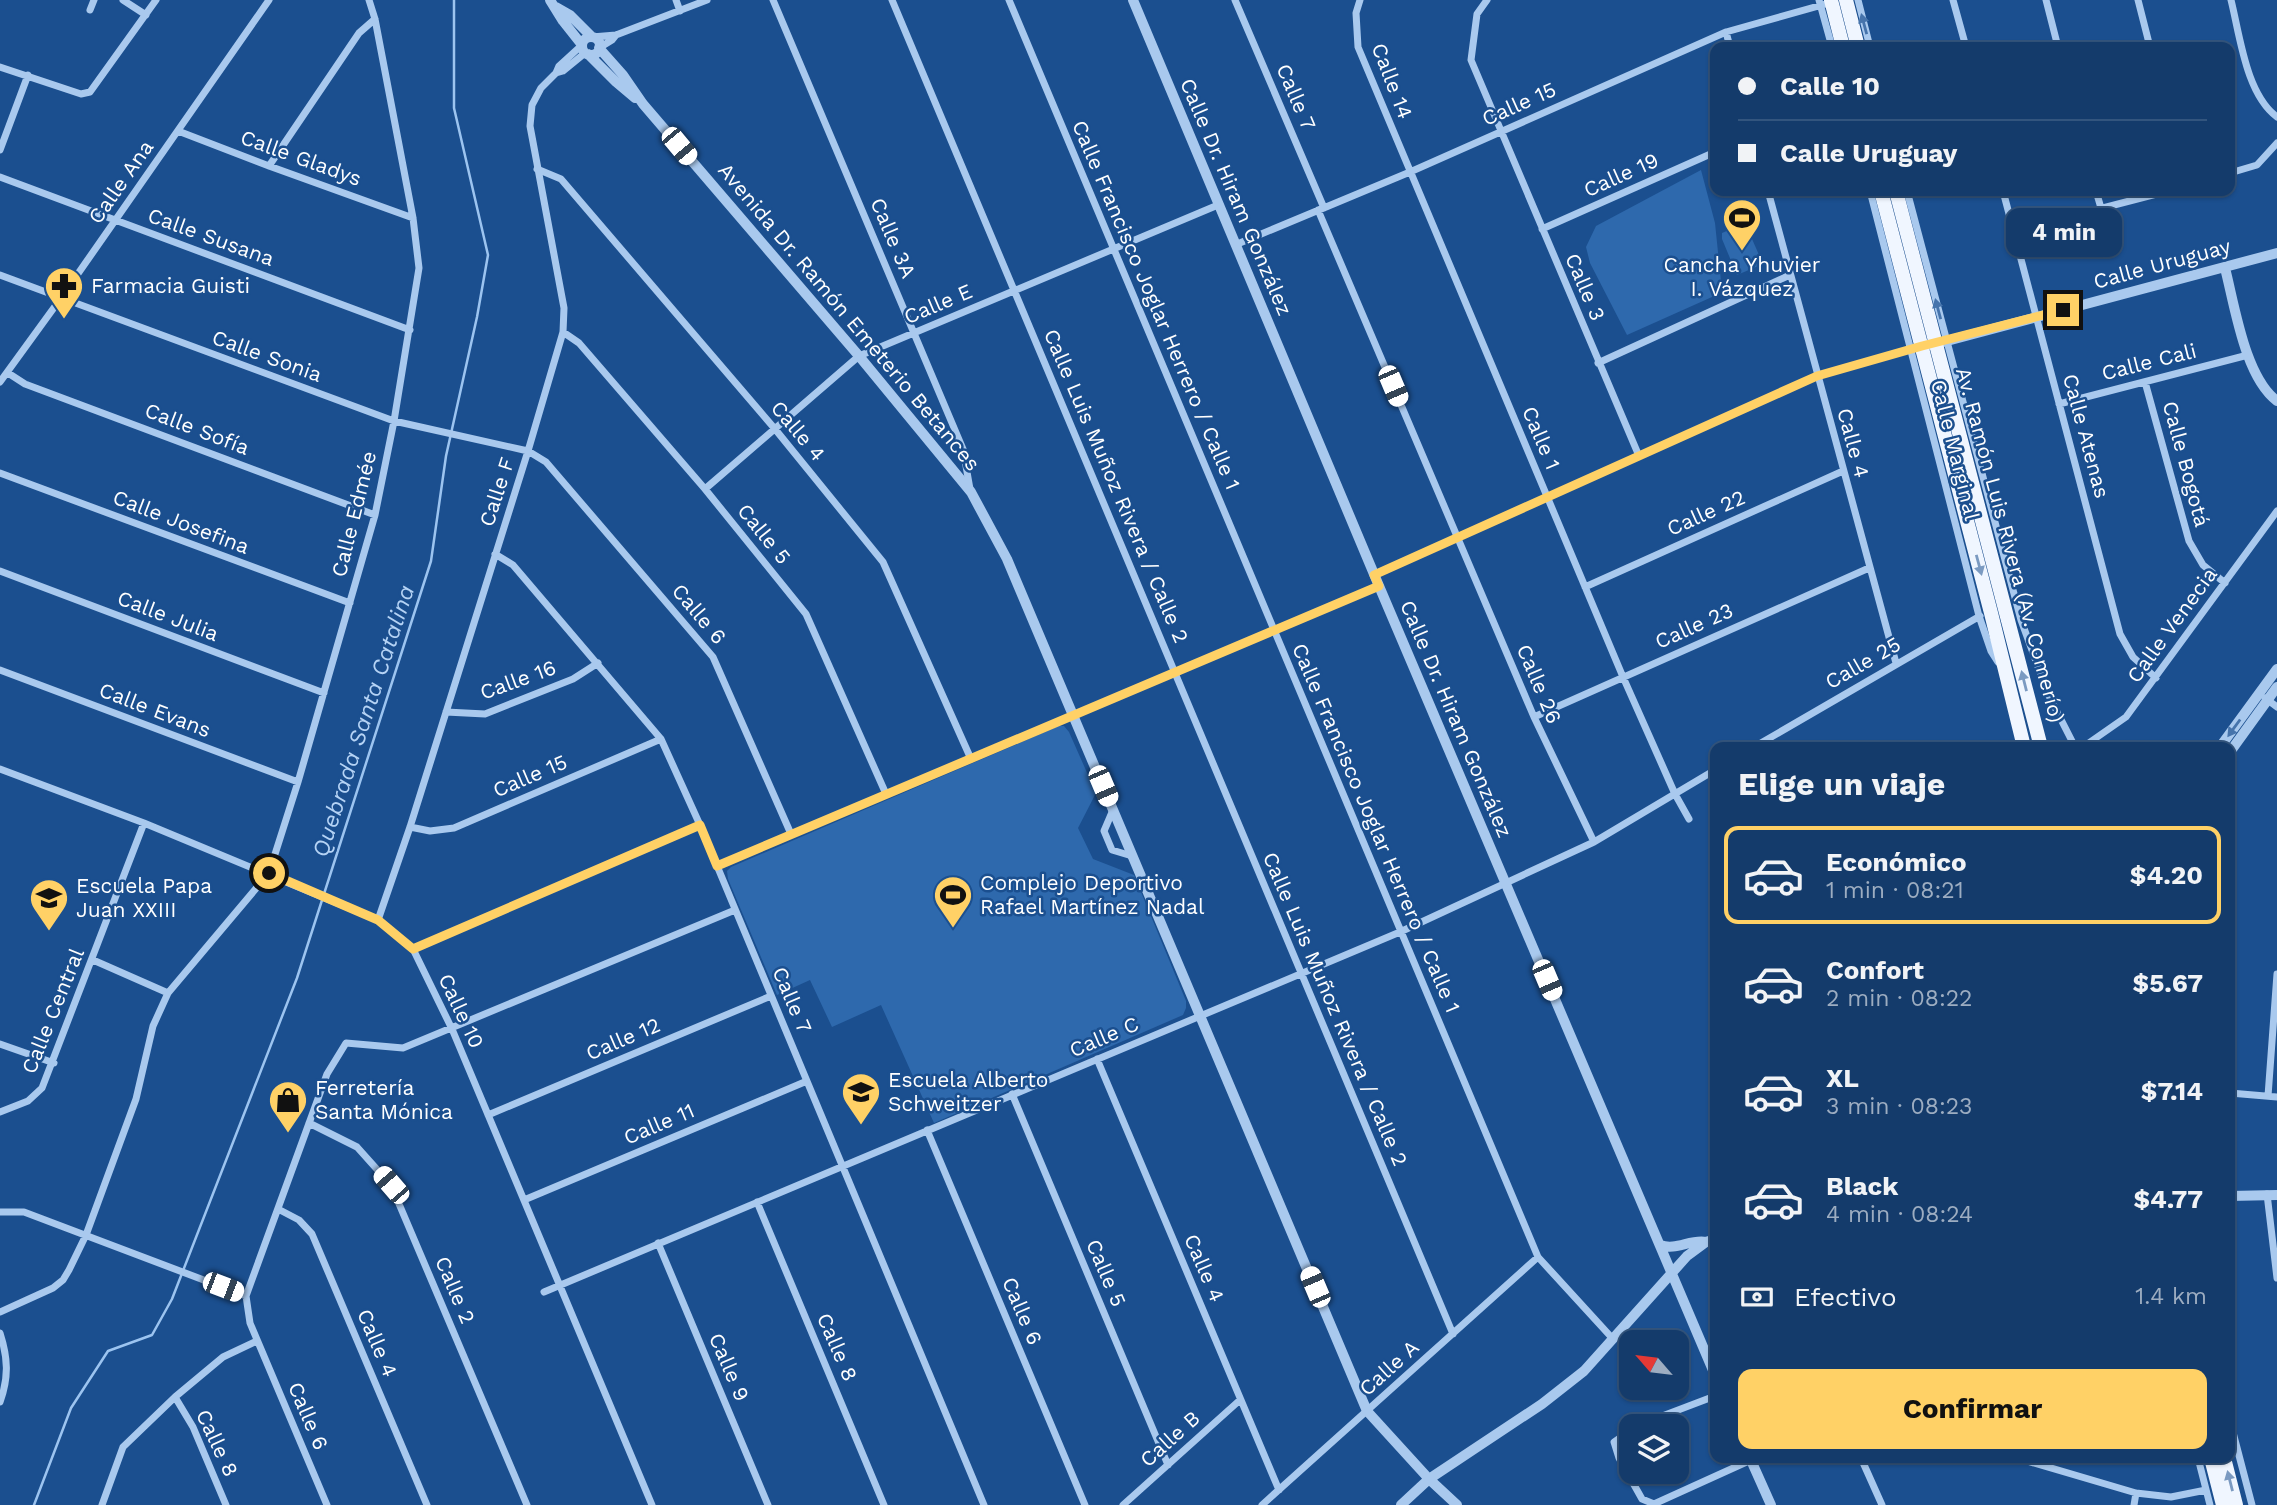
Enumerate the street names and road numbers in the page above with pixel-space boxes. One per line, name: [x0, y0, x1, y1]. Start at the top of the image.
street label: Calle 14: [1367, 39, 1418, 122]
street label: Calle 7: [1271, 60, 1322, 134]
street label: Calle Dr. Hiram González: [1175, 75, 1298, 319]
street label: Calle 15: [1478, 76, 1560, 131]
street label: Calle Francisco Joglar Herrero / Calle 1: [1067, 116, 1246, 493]
street label: Calle Gladys: [237, 124, 365, 191]
street label: Calle Ana: [83, 135, 159, 228]
street label: Calle 19: [1580, 147, 1662, 202]
street label: Avenida Dr. Ramón Emeterio Betances: [713, 158, 986, 476]
street label: Calle 3A: [865, 194, 922, 282]
street label: Calle Susana: [145, 202, 278, 271]
street label: Calle Uruguay: [2091, 233, 2233, 294]
street label: Calle 3: [1560, 249, 1611, 324]
street label: Calle E: [900, 278, 976, 329]
street label: Calle Sonia: [209, 324, 326, 387]
street label: Calle Luis Muñoz Rivera / Calle 2: [1039, 325, 1194, 646]
street label: Calle Cali: [2099, 338, 2199, 385]
street label: Av. Ramón Luis Rivera (Av. Comerío): [1951, 365, 2070, 725]
street label: Calle Atenas: [2058, 371, 2115, 501]
street label: Calle Marginal: [1926, 377, 1985, 523]
street label: Calle 4: [766, 395, 831, 466]
street label: Calle Sofía: [141, 397, 253, 460]
street label: Calle Bogotá: [2158, 398, 2215, 530]
street label: Calle 1: [1517, 402, 1566, 473]
street label: Calle 4: [1832, 405, 1875, 481]
street label: Calle Edmée: [326, 448, 381, 579]
street label: Calle F: [474, 454, 519, 530]
street label: Calle Josefina: [109, 484, 253, 559]
street label: Calle 22: [1663, 484, 1749, 541]
street label: Calle 5: [732, 498, 796, 569]
street label: Calle Venecia: [2121, 562, 2222, 687]
street label: Calle 6: [667, 578, 732, 649]
street label: Calle Julia: [114, 585, 222, 646]
street label: Calle Dr. Hiram González: [1395, 597, 1518, 841]
street label: Calle 23: [1651, 597, 1737, 654]
street label: Calle 25: [1821, 631, 1905, 694]
street label: Calle Francisco Joglar Herrero / Calle 1: [1287, 639, 1466, 1016]
street label: Calle 26: [1512, 641, 1567, 727]
street label: Calle 16: [476, 654, 559, 705]
street label: Calle Evans: [96, 677, 215, 742]
street label: Calle 15: [489, 749, 571, 802]
street label: Calle Luis Muñoz Rivera / Calle 2: [1258, 848, 1413, 1169]
street label: Calle Central: [16, 944, 89, 1077]
street label: Calle 7: [767, 963, 818, 1037]
street label: Calle 10: [433, 970, 490, 1052]
street label: Calle C: [1065, 1011, 1142, 1062]
street label: Calle 12: [582, 1012, 664, 1065]
street label: Calle 11: [620, 1098, 698, 1150]
street label: Calle 4: [1179, 1230, 1230, 1305]
street label: Calle 5: [1081, 1235, 1132, 1310]
street label: Calle 2: [430, 1252, 481, 1327]
street label: Calle 6: [997, 1273, 1048, 1348]
street label: Calle 4: [352, 1305, 403, 1380]
street label: Calle 8: [812, 1309, 863, 1385]
street label: Calle 9: [704, 1329, 755, 1405]
street label: Calle A: [1354, 1334, 1424, 1401]
street label: Calle 6: [283, 1378, 334, 1453]
street label: Calle 8: [191, 1405, 244, 1480]
street label: Calle B: [1134, 1405, 1205, 1472]

